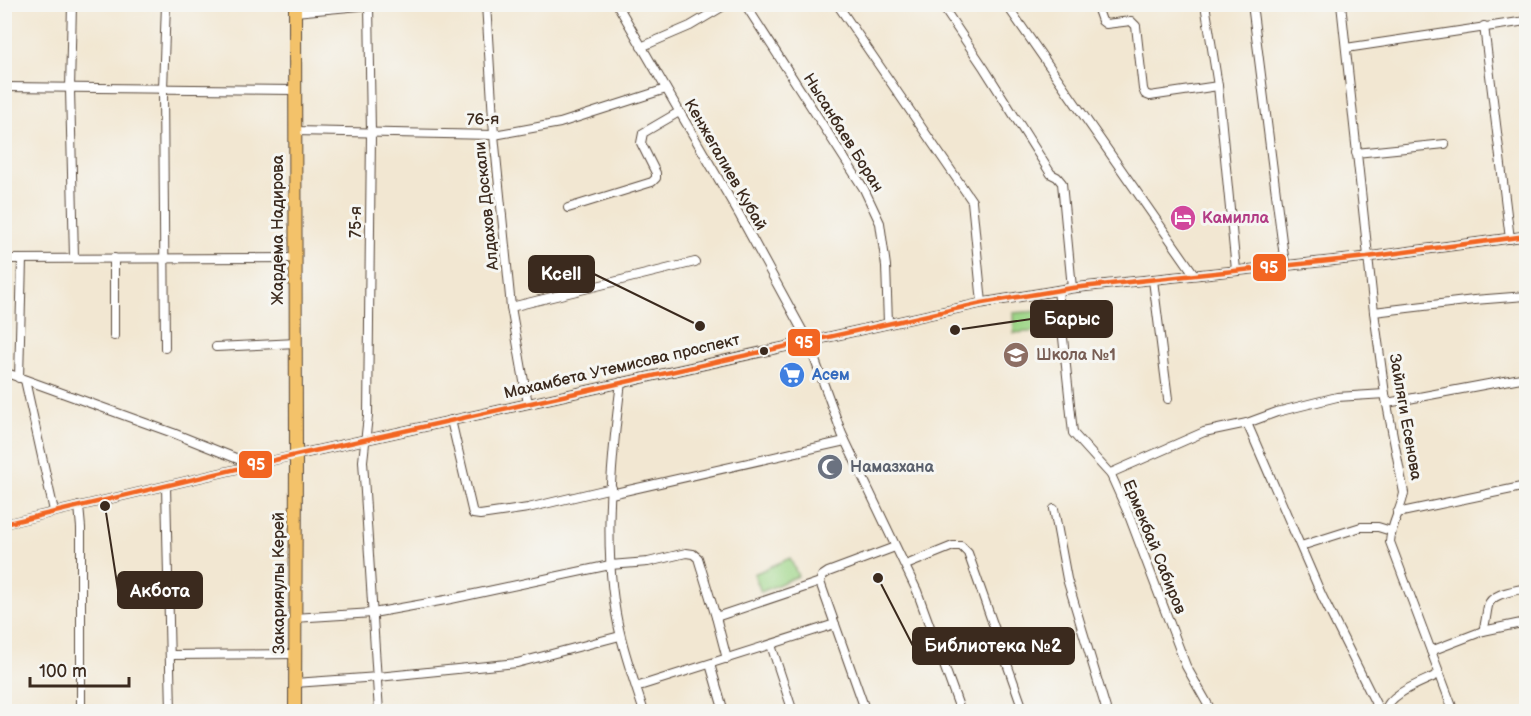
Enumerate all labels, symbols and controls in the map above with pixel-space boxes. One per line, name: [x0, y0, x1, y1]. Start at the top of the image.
street label: Нысанбаев Боран: [799, 70, 887, 196]
street label: Кенжегалиев Кубай: [680, 96, 770, 234]
street label: 76-я: [466, 110, 500, 130]
street label: Алдахов Доскали: [471, 141, 503, 272]
street label: Жардема Надирова: [269, 154, 288, 305]
hotel icon: Камилла: [1168, 203, 1198, 233]
street label: 75-я: [347, 206, 366, 238]
place label: Камилла: [1202, 209, 1270, 228]
line badge: 95: [1252, 253, 1287, 282]
callout: Kcell: [529, 256, 594, 292]
text: 95: [1260, 259, 1278, 278]
text: Kcell: [541, 264, 581, 285]
callout: Барыс: [1031, 301, 1112, 337]
text: Барыс: [1044, 309, 1100, 330]
line badge: 95: [787, 328, 821, 357]
street label: Махамбета Утемисова проспект: [502, 330, 742, 403]
text: 95: [795, 334, 813, 353]
school or university icon: Школа №1: [1001, 340, 1031, 370]
unlabelled marker: [758, 345, 770, 357]
place label: Школа №1: [1036, 346, 1116, 365]
street label: Зайляги Есенова: [1385, 352, 1426, 482]
supermarket icon: Асем: [777, 360, 807, 390]
place label: Асем: [811, 366, 850, 385]
line badge: 95: [238, 450, 273, 479]
mosque icon: Намазхана: [815, 452, 845, 482]
text: 95: [247, 456, 265, 475]
place label: Намазхана: [850, 458, 935, 477]
street label: Ермекбай Сабиров: [1118, 477, 1190, 617]
street label: Закарияулы Керей: [270, 512, 289, 654]
callout: Акбота: [118, 572, 202, 608]
text: Акбота: [129, 581, 190, 602]
callout: Библиотека №2: [913, 628, 1074, 664]
text: Библиотека №2: [924, 636, 1062, 657]
scale bar: [30, 650, 129, 688]
text: 100 m: [39, 661, 87, 682]

